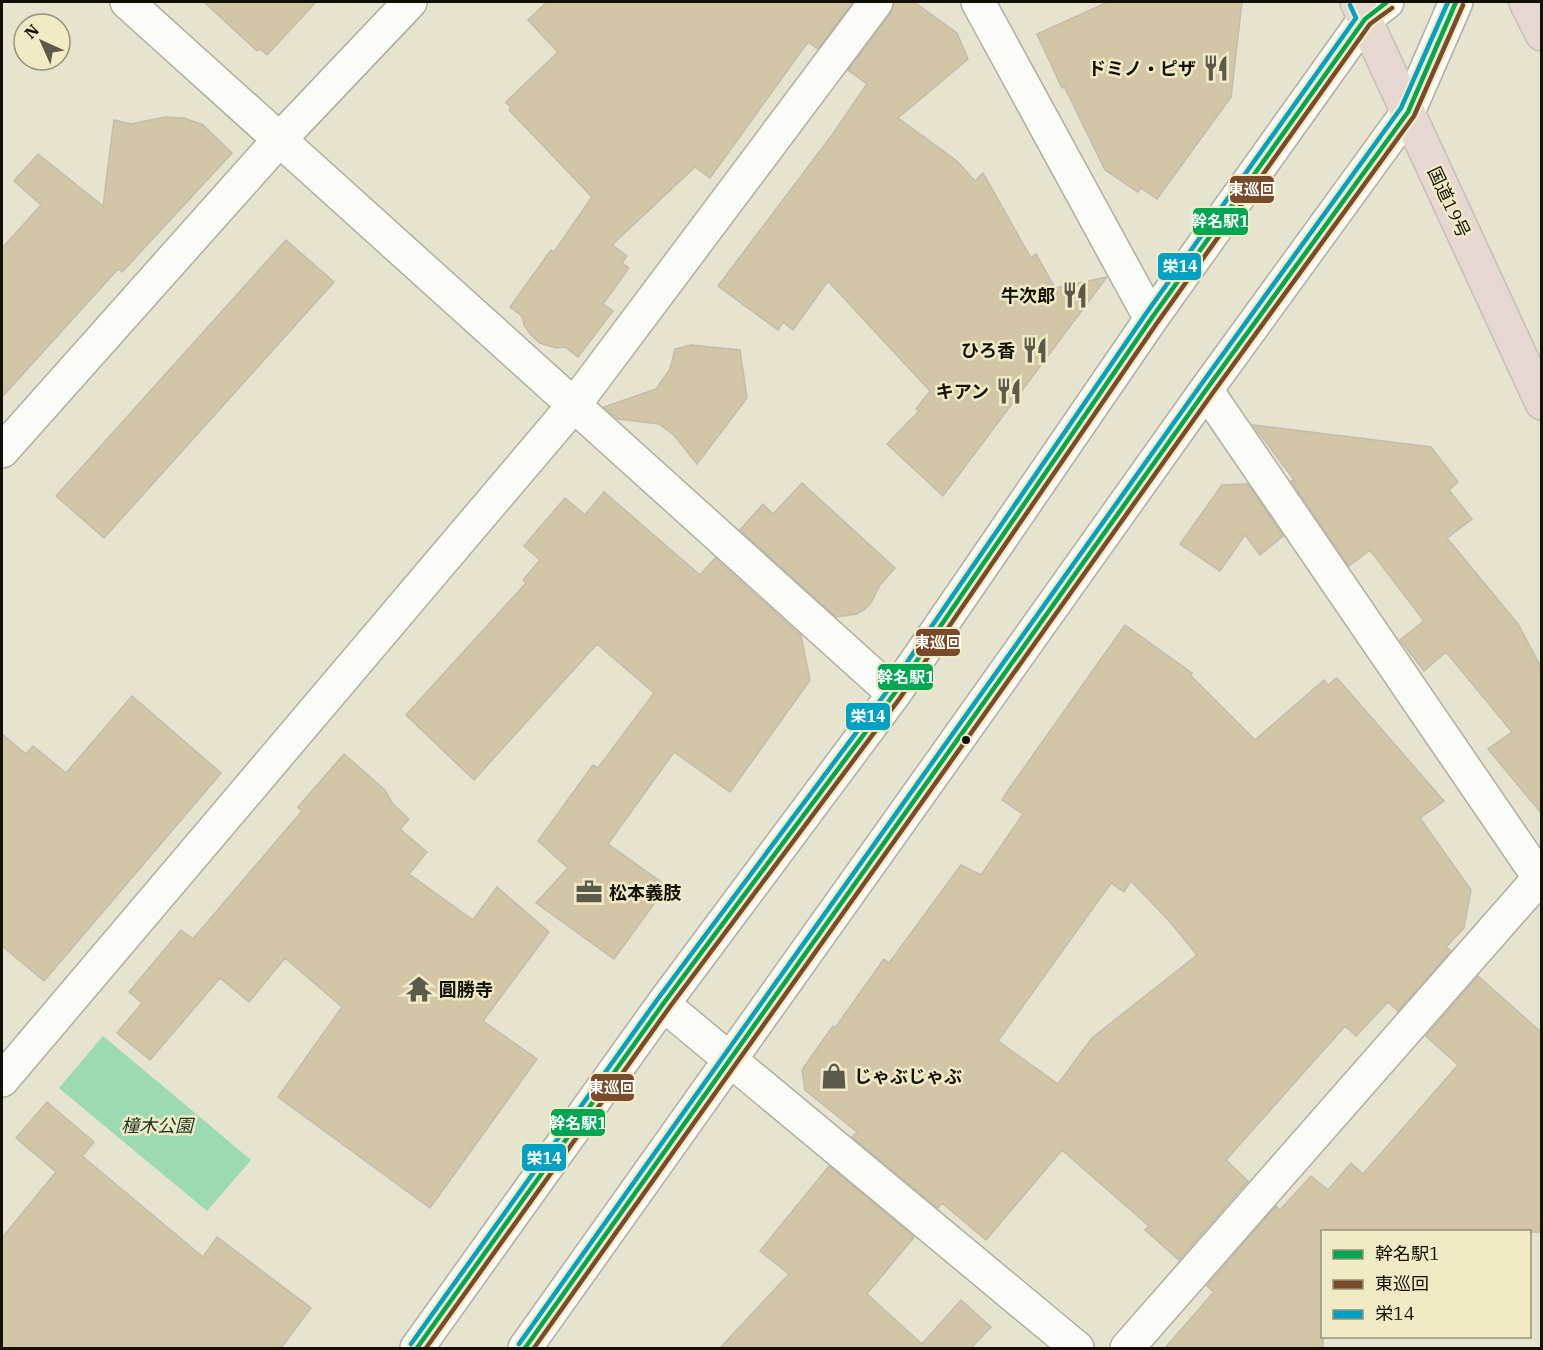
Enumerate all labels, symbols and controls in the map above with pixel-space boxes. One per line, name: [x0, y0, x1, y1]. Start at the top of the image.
north arrow: [12, 12, 72, 72]
text: N: [20, 20, 43, 43]
restaurant icon: ドミノ・ピザ: [1201, 53, 1231, 83]
place label: ドミノ・ピザ: [1088, 57, 1196, 80]
street label: 国道19号: [1423, 163, 1475, 241]
line badge: 東巡回: [1229, 175, 1275, 204]
text: 東巡回: [1228, 179, 1276, 199]
line badge: 幹名駅1: [1192, 207, 1249, 236]
text: 幹名駅1: [1191, 211, 1249, 231]
line badge: 栄14: [1157, 252, 1202, 281]
text: 栄14: [1162, 256, 1198, 276]
restaurant icon: 牛次郎: [1060, 280, 1090, 310]
place label: 牛次郎: [1001, 284, 1055, 307]
restaurant icon: ひろ香: [1020, 335, 1050, 365]
place label: ひろ香: [961, 339, 1015, 362]
restaurant icon: キアン: [994, 376, 1024, 406]
place label: キアン: [936, 380, 989, 403]
line badge: 東巡回: [915, 628, 961, 657]
text: 東巡回: [914, 632, 962, 652]
line badge: 幹名駅1: [877, 663, 934, 691]
text: 幹名駅1: [877, 667, 935, 687]
line badge: 栄14: [845, 702, 891, 731]
text: 栄14: [850, 706, 886, 726]
unlabelled marker: [960, 734, 972, 746]
office icon: 松本義肢: [574, 877, 604, 907]
place label: 松本義肢: [609, 881, 682, 904]
temple icon: 圓勝寺: [404, 974, 434, 1004]
place label: 圓勝寺: [439, 978, 493, 1001]
shop icon: じゃぶじゃぶ: [819, 1061, 849, 1091]
place label: じゃぶじゃぶ: [854, 1065, 962, 1088]
line badge: 東巡回: [590, 1073, 635, 1102]
text: 東巡回: [588, 1077, 636, 1097]
line badge: 幹名駅1: [550, 1108, 606, 1137]
text: 幹名駅1: [549, 1113, 607, 1133]
park label: 橦木公園: [121, 1114, 196, 1137]
line badge: 栄14: [521, 1143, 567, 1172]
text: 栄14: [526, 1148, 562, 1168]
legend: [1321, 1230, 1531, 1338]
text: 幹名駅1: [1375, 1242, 1440, 1265]
text: 東巡回: [1375, 1272, 1429, 1295]
text: 栄14: [1375, 1302, 1415, 1325]

